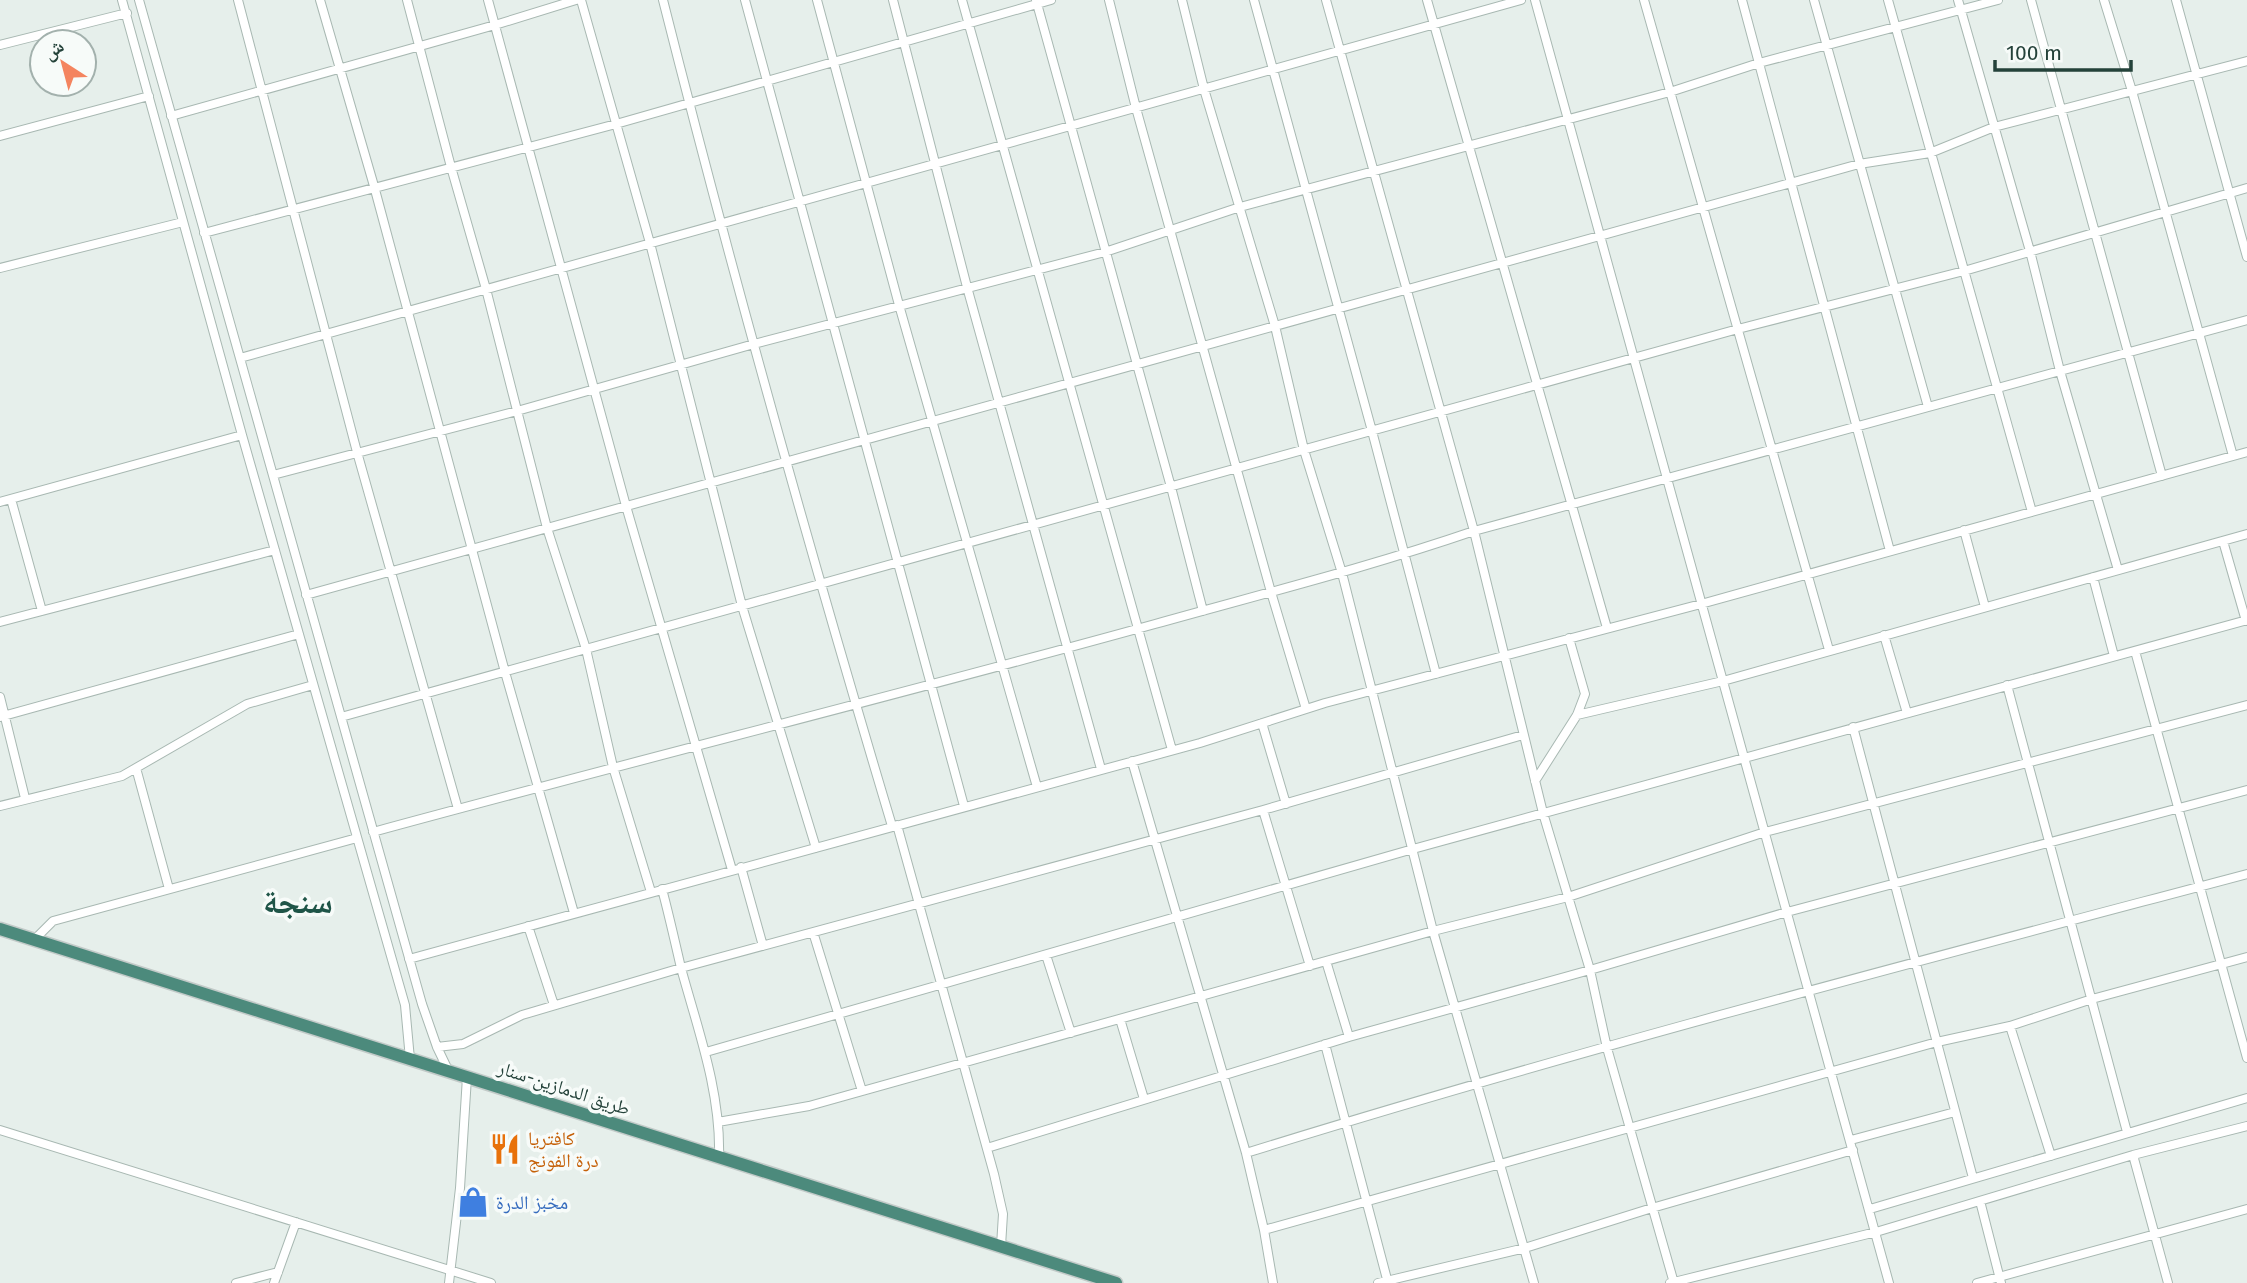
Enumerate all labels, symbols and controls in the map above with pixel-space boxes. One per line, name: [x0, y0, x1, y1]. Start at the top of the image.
north arrow: [28, 28, 98, 98]
scale bar: [1995, 28, 2132, 72]
text: ش: [38, 34, 68, 65]
text: 100 m: [2006, 40, 2062, 66]
district label: سنجة: [263, 882, 333, 922]
street label: طريق الدمازين-سنار: [494, 1055, 633, 1120]
place label: كافتريا درة الفونج: [528, 1127, 599, 1173]
restaurant icon: كافتريا درة الفونج: [488, 1132, 522, 1166]
shop icon: مخبز الدرة: [456, 1185, 490, 1219]
place label: مخبز الدرة: [496, 1191, 568, 1214]

